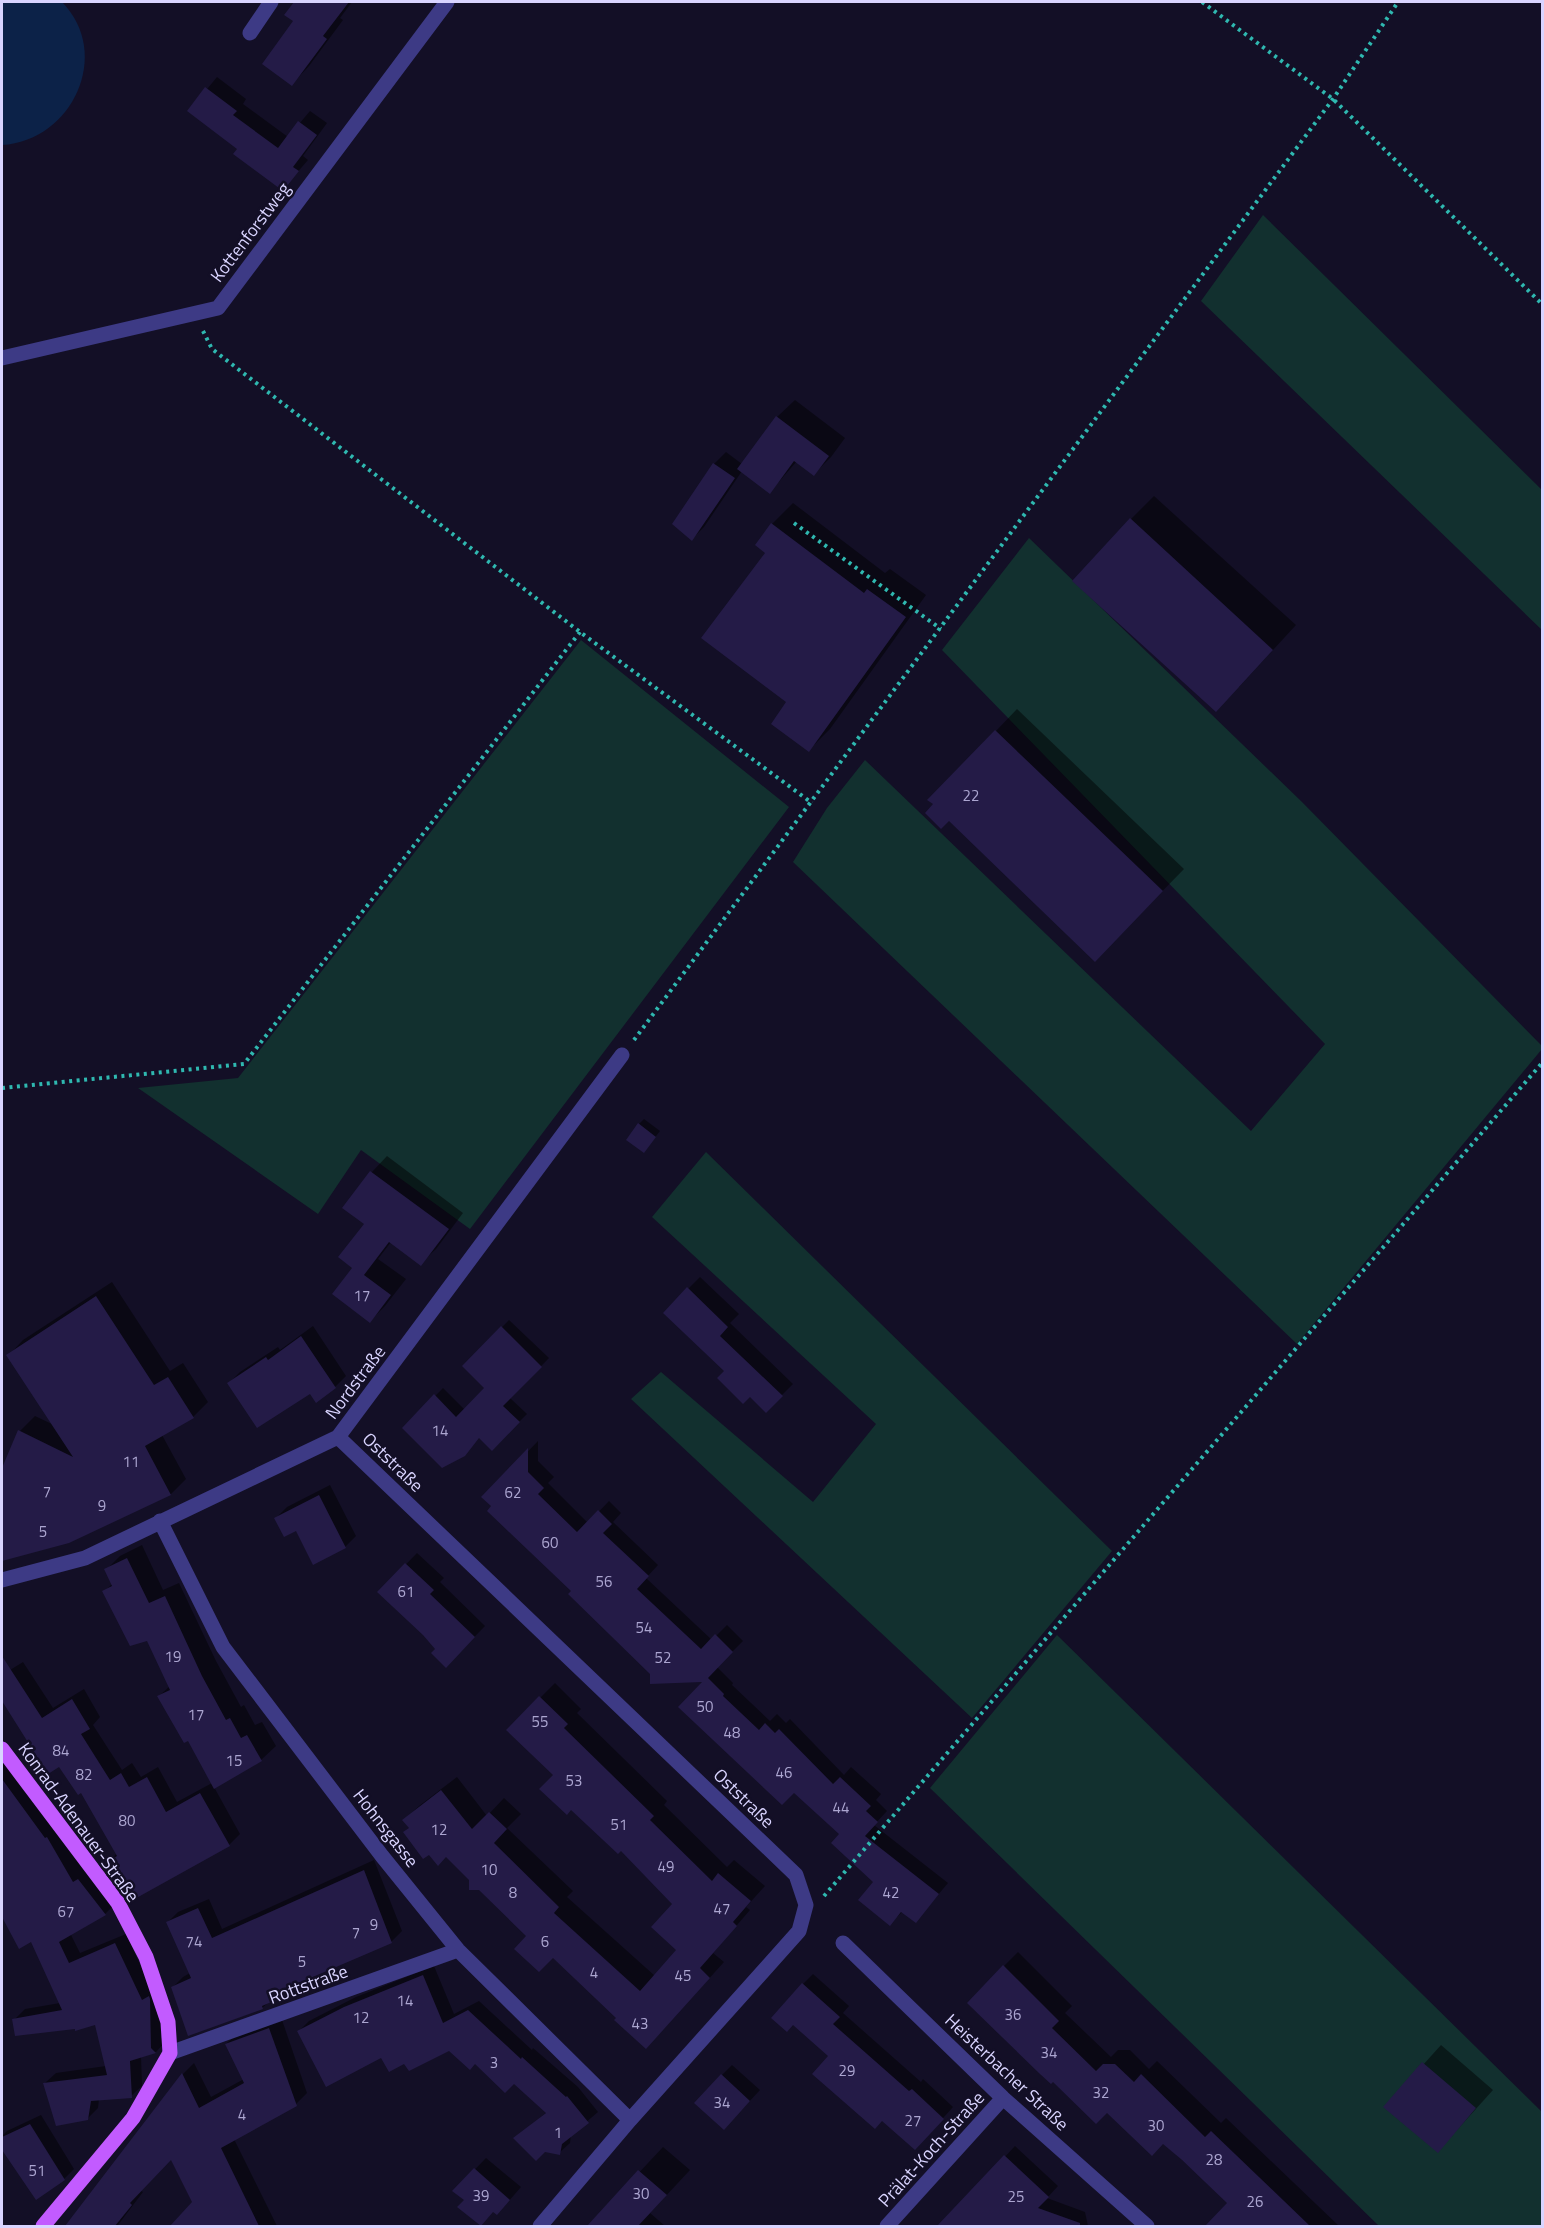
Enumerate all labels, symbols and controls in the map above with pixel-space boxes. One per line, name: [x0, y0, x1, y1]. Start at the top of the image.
street label: Kottenforstweg: [203, 176, 297, 288]
house number: 22: [963, 784, 979, 807]
house number: 17: [354, 1284, 370, 1307]
street label: Nordstraße: [318, 1339, 392, 1425]
house number: 14: [432, 1419, 448, 1442]
street label: Oststraße: [356, 1426, 430, 1498]
house number: 11: [123, 1450, 139, 1473]
house number: 7: [43, 1480, 51, 1503]
house number: 62: [505, 1481, 521, 1504]
house number: 9: [98, 1494, 106, 1517]
house number: 5: [39, 1520, 47, 1543]
house number: 60: [542, 1531, 558, 1554]
house number: 56: [596, 1570, 612, 1593]
house number: 61: [398, 1580, 414, 1603]
house number: 54: [636, 1616, 652, 1639]
house number: 19: [165, 1645, 181, 1668]
house number: 52: [655, 1646, 671, 1669]
house number: 50: [697, 1695, 713, 1718]
house number: 17: [188, 1703, 204, 1726]
house number: 55: [532, 1710, 548, 1733]
house number: 48: [724, 1721, 740, 1744]
street label: Konrad-Adenauer-Straße: [12, 1737, 146, 1907]
house number: 84: [53, 1739, 69, 1762]
house number: 15: [226, 1749, 242, 1772]
house number: 46: [776, 1761, 792, 1784]
street label: Oststraße: [707, 1762, 781, 1834]
house number: 82: [76, 1763, 92, 1786]
house number: 53: [566, 1769, 582, 1792]
street label: Hohnsgasse: [347, 1783, 425, 1873]
house number: 44: [833, 1796, 849, 1819]
house number: 80: [119, 1809, 135, 1832]
house number: 51: [611, 1813, 627, 1836]
house number: 12: [431, 1818, 447, 1841]
house number: 49: [658, 1855, 674, 1878]
house number: 10: [481, 1858, 497, 1881]
house number: 8: [509, 1881, 517, 1904]
house number: 42: [883, 1881, 899, 1904]
house number: 47: [714, 1897, 730, 1920]
house number: 67: [58, 1900, 74, 1923]
house number: 9: [370, 1913, 378, 1936]
house number: 7: [352, 1921, 360, 1944]
house number: 74: [186, 1930, 202, 1953]
house number: 6: [541, 1930, 549, 1953]
house number: 5: [298, 1950, 306, 1973]
street label: Rottstraße: [265, 1957, 351, 2011]
house number: 4: [590, 1961, 598, 1984]
house number: 45: [675, 1964, 691, 1987]
house number: 14: [397, 1989, 413, 2012]
house number: 36: [1005, 2003, 1021, 2026]
house number: 12: [353, 2006, 369, 2029]
street label: Heisterbacher Straße: [939, 2007, 1075, 2137]
house number: 43: [632, 2012, 648, 2035]
house number: 34: [1041, 2041, 1057, 2064]
house number: 3: [490, 2051, 498, 2074]
house number: 29: [839, 2059, 855, 2082]
house number: 32: [1093, 2081, 1109, 2104]
street label: Prälat-Koch-Straße: [871, 2085, 991, 2213]
house number: 34: [714, 2091, 730, 2114]
house number: 4: [238, 2103, 246, 2126]
house number: 27: [905, 2109, 921, 2132]
house number: 30: [1148, 2114, 1164, 2137]
house number: 1: [554, 2121, 562, 2144]
house number: 28: [1206, 2148, 1222, 2171]
house number: 51: [29, 2159, 45, 2182]
house number: 30: [633, 2182, 649, 2205]
house number: 39: [473, 2184, 489, 2207]
house number: 25: [1008, 2185, 1024, 2208]
house number: 26: [1247, 2190, 1263, 2213]

